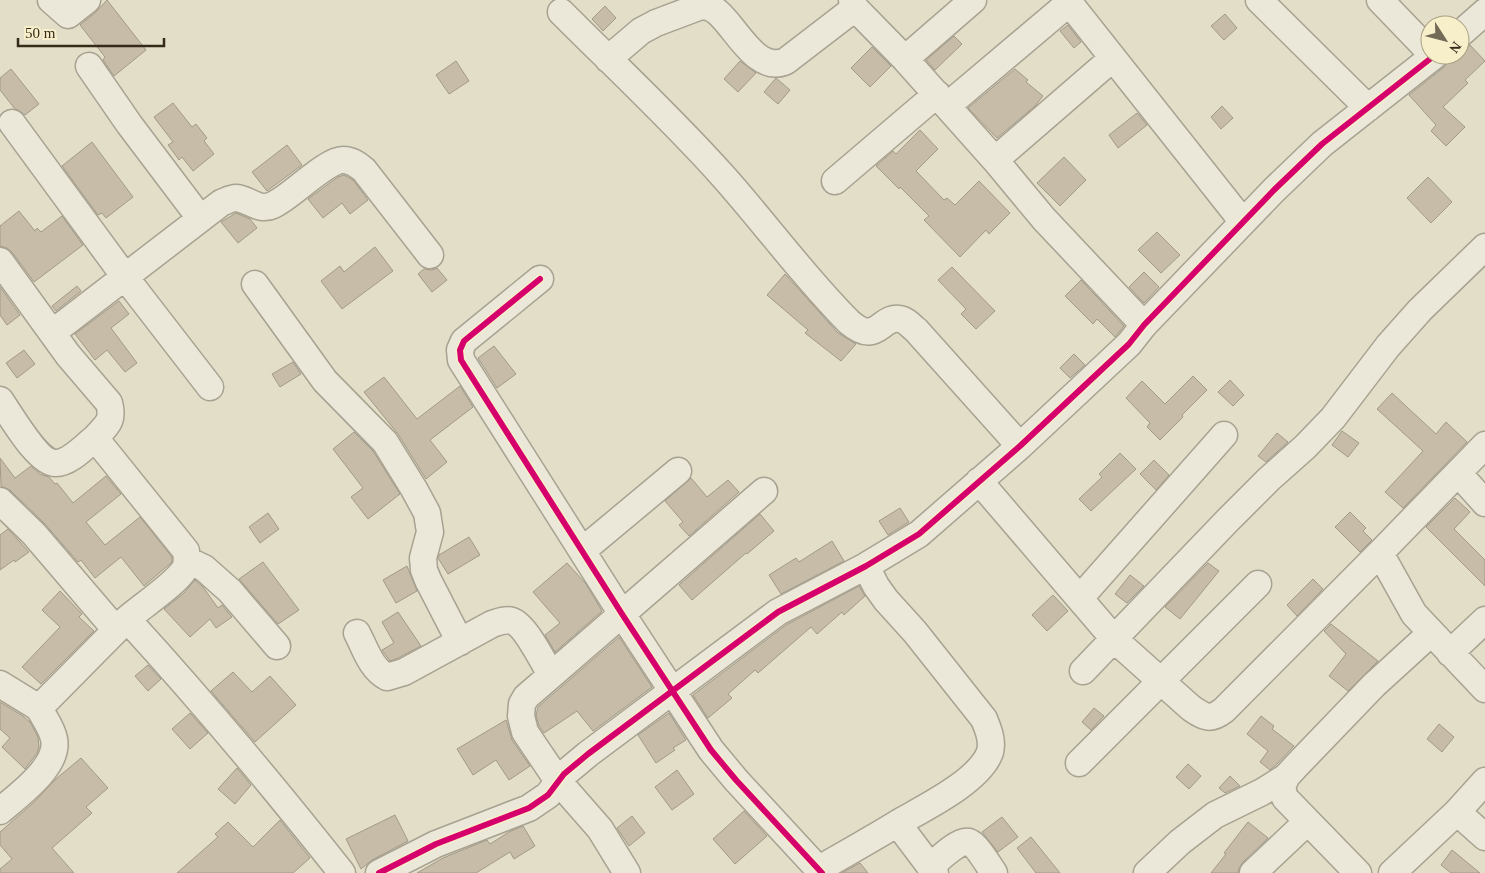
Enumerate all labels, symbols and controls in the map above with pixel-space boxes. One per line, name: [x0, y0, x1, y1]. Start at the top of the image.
scale bar: [18, 15, 164, 47]
north arrow: [1420, 15, 1470, 65]
text: 50 m: [25, 25, 56, 41]
text: N: [1446, 39, 1464, 56]

